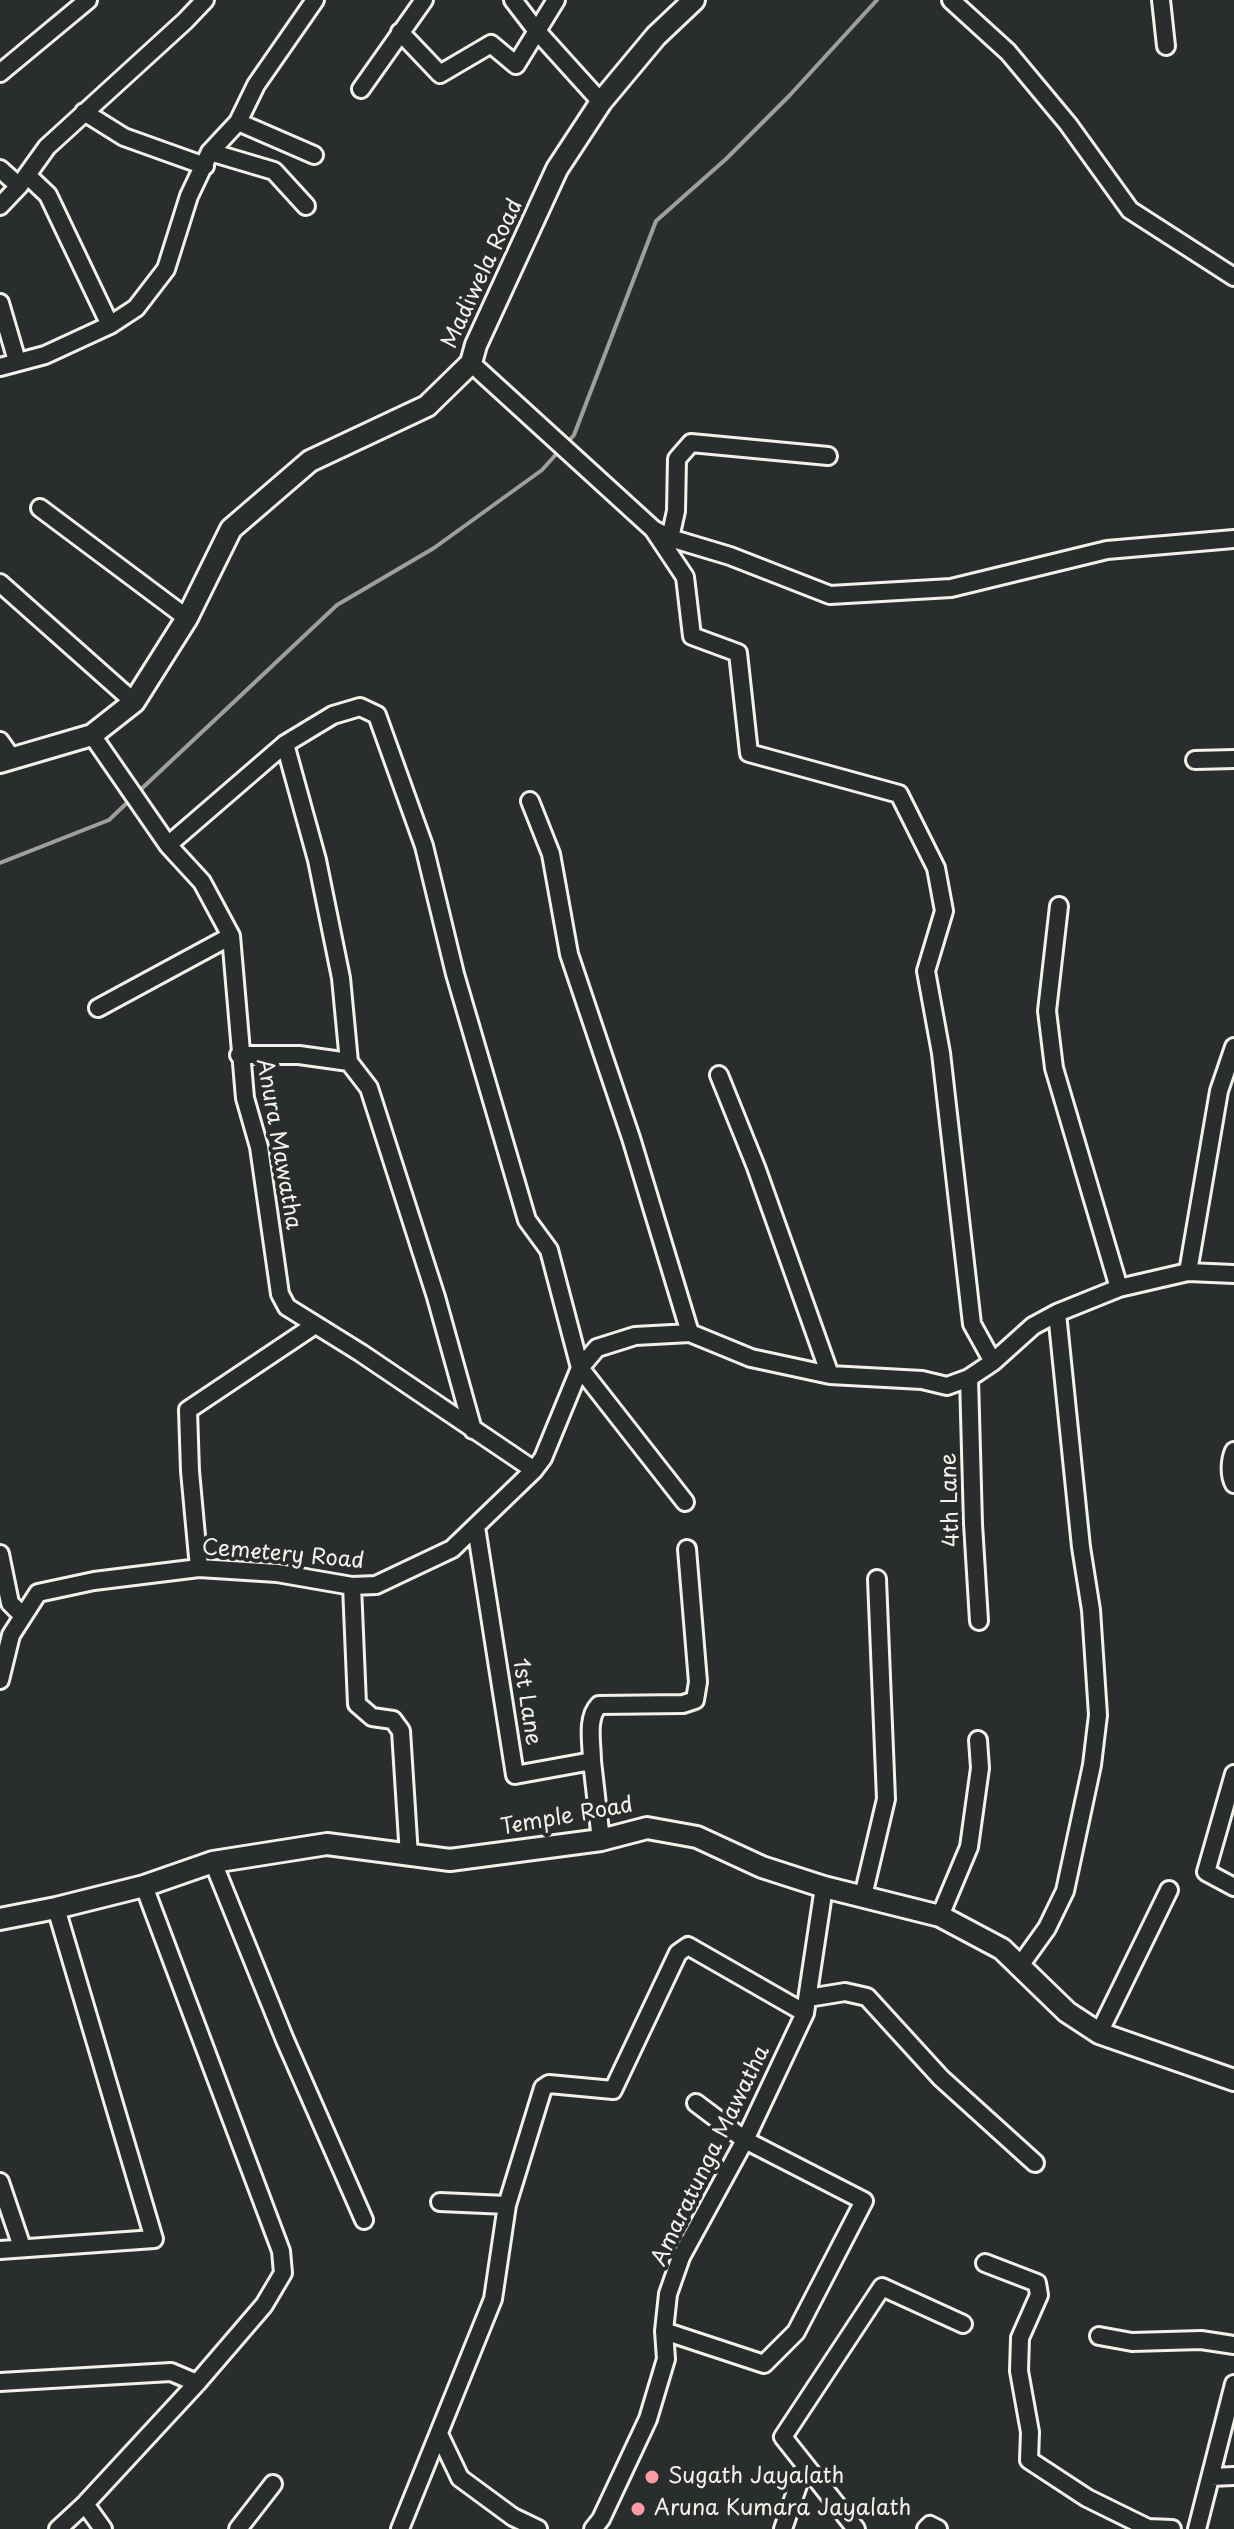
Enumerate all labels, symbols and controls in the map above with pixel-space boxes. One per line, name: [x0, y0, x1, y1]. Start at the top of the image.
street label: Madiwela Road: [437, 195, 529, 353]
street label: Anura Mawatha: [250, 1056, 306, 1232]
street label: 4th Lane: [936, 1452, 966, 1548]
street label: Cemetery Road: [201, 1535, 365, 1575]
street label: 1st Lane: [506, 1657, 546, 1747]
street label: Temple Road: [499, 1792, 635, 1842]
street label: Amaratunga Mawatha: [646, 2041, 776, 2271]
place label: Sugath Jayalath: [668, 2464, 844, 2490]
marker: Sugath Jayalath: [643, 2468, 661, 2486]
place label: Aruna Kumara Jayalath: [654, 2496, 911, 2522]
marker: Aruna Kumara Jayalath: [629, 2500, 647, 2518]

